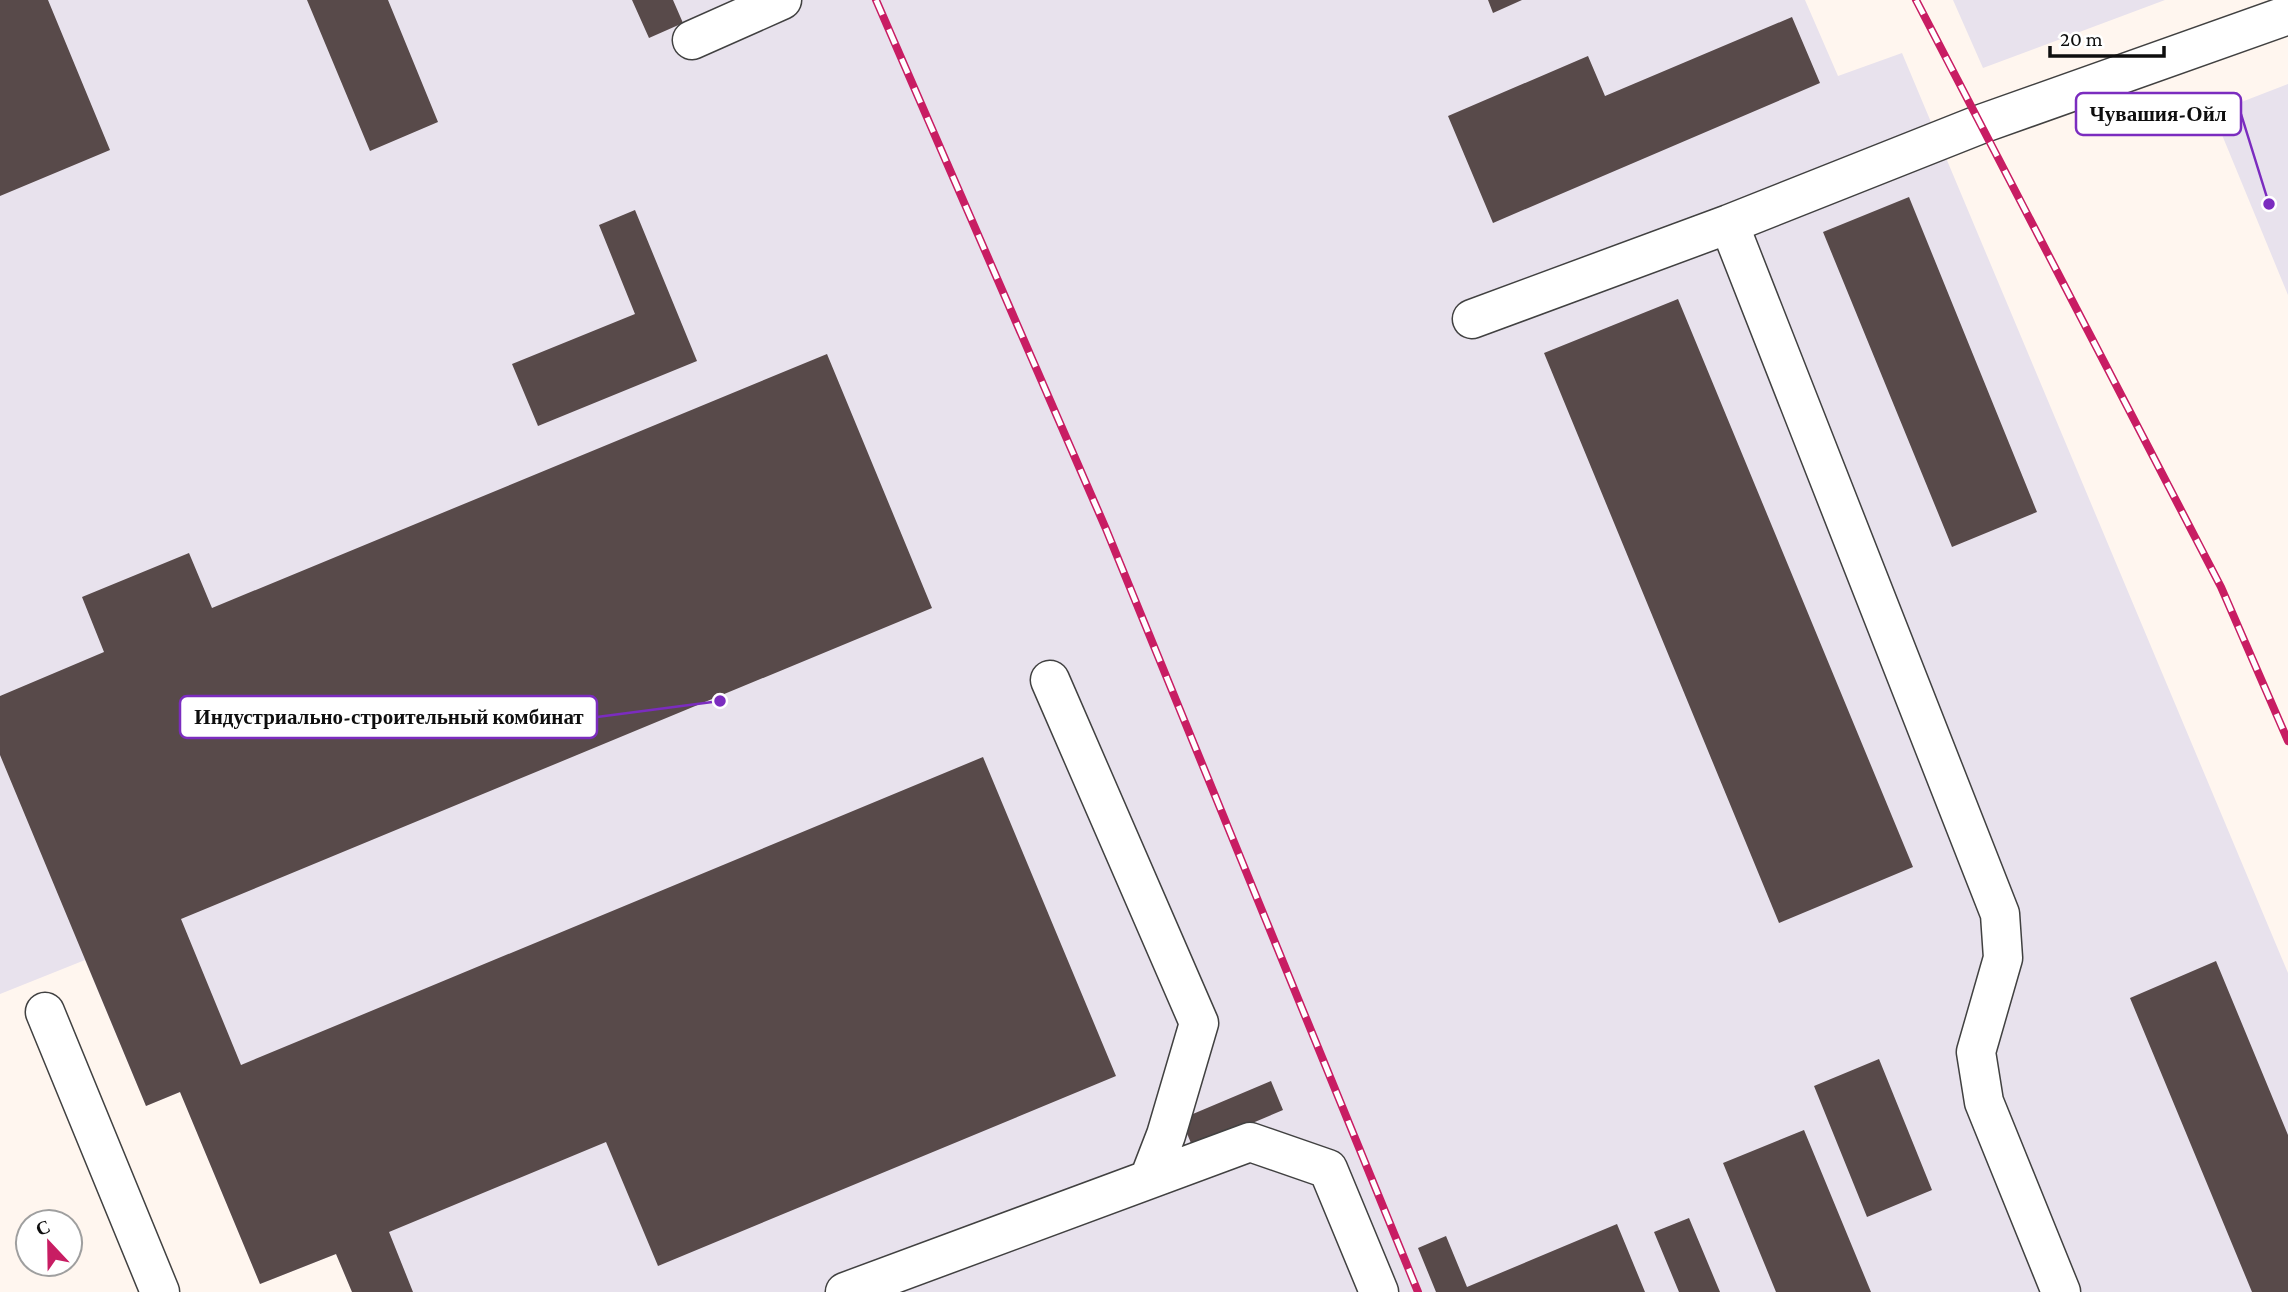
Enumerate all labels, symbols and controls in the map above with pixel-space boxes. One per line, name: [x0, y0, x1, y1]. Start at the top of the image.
scale bar: [2050, 14, 2164, 58]
text: 20 m: [2060, 27, 2103, 51]
callout: Чувашия-Ойл: [2076, 93, 2241, 135]
text: Чувашия-Ойл: [2089, 102, 2227, 126]
callout: Индустриально-строительный комбинат: [180, 696, 597, 738]
text: Индустриально-строительный комбинат: [194, 705, 584, 729]
north arrow: [14, 1208, 84, 1278]
text: С: [33, 1215, 53, 1240]

